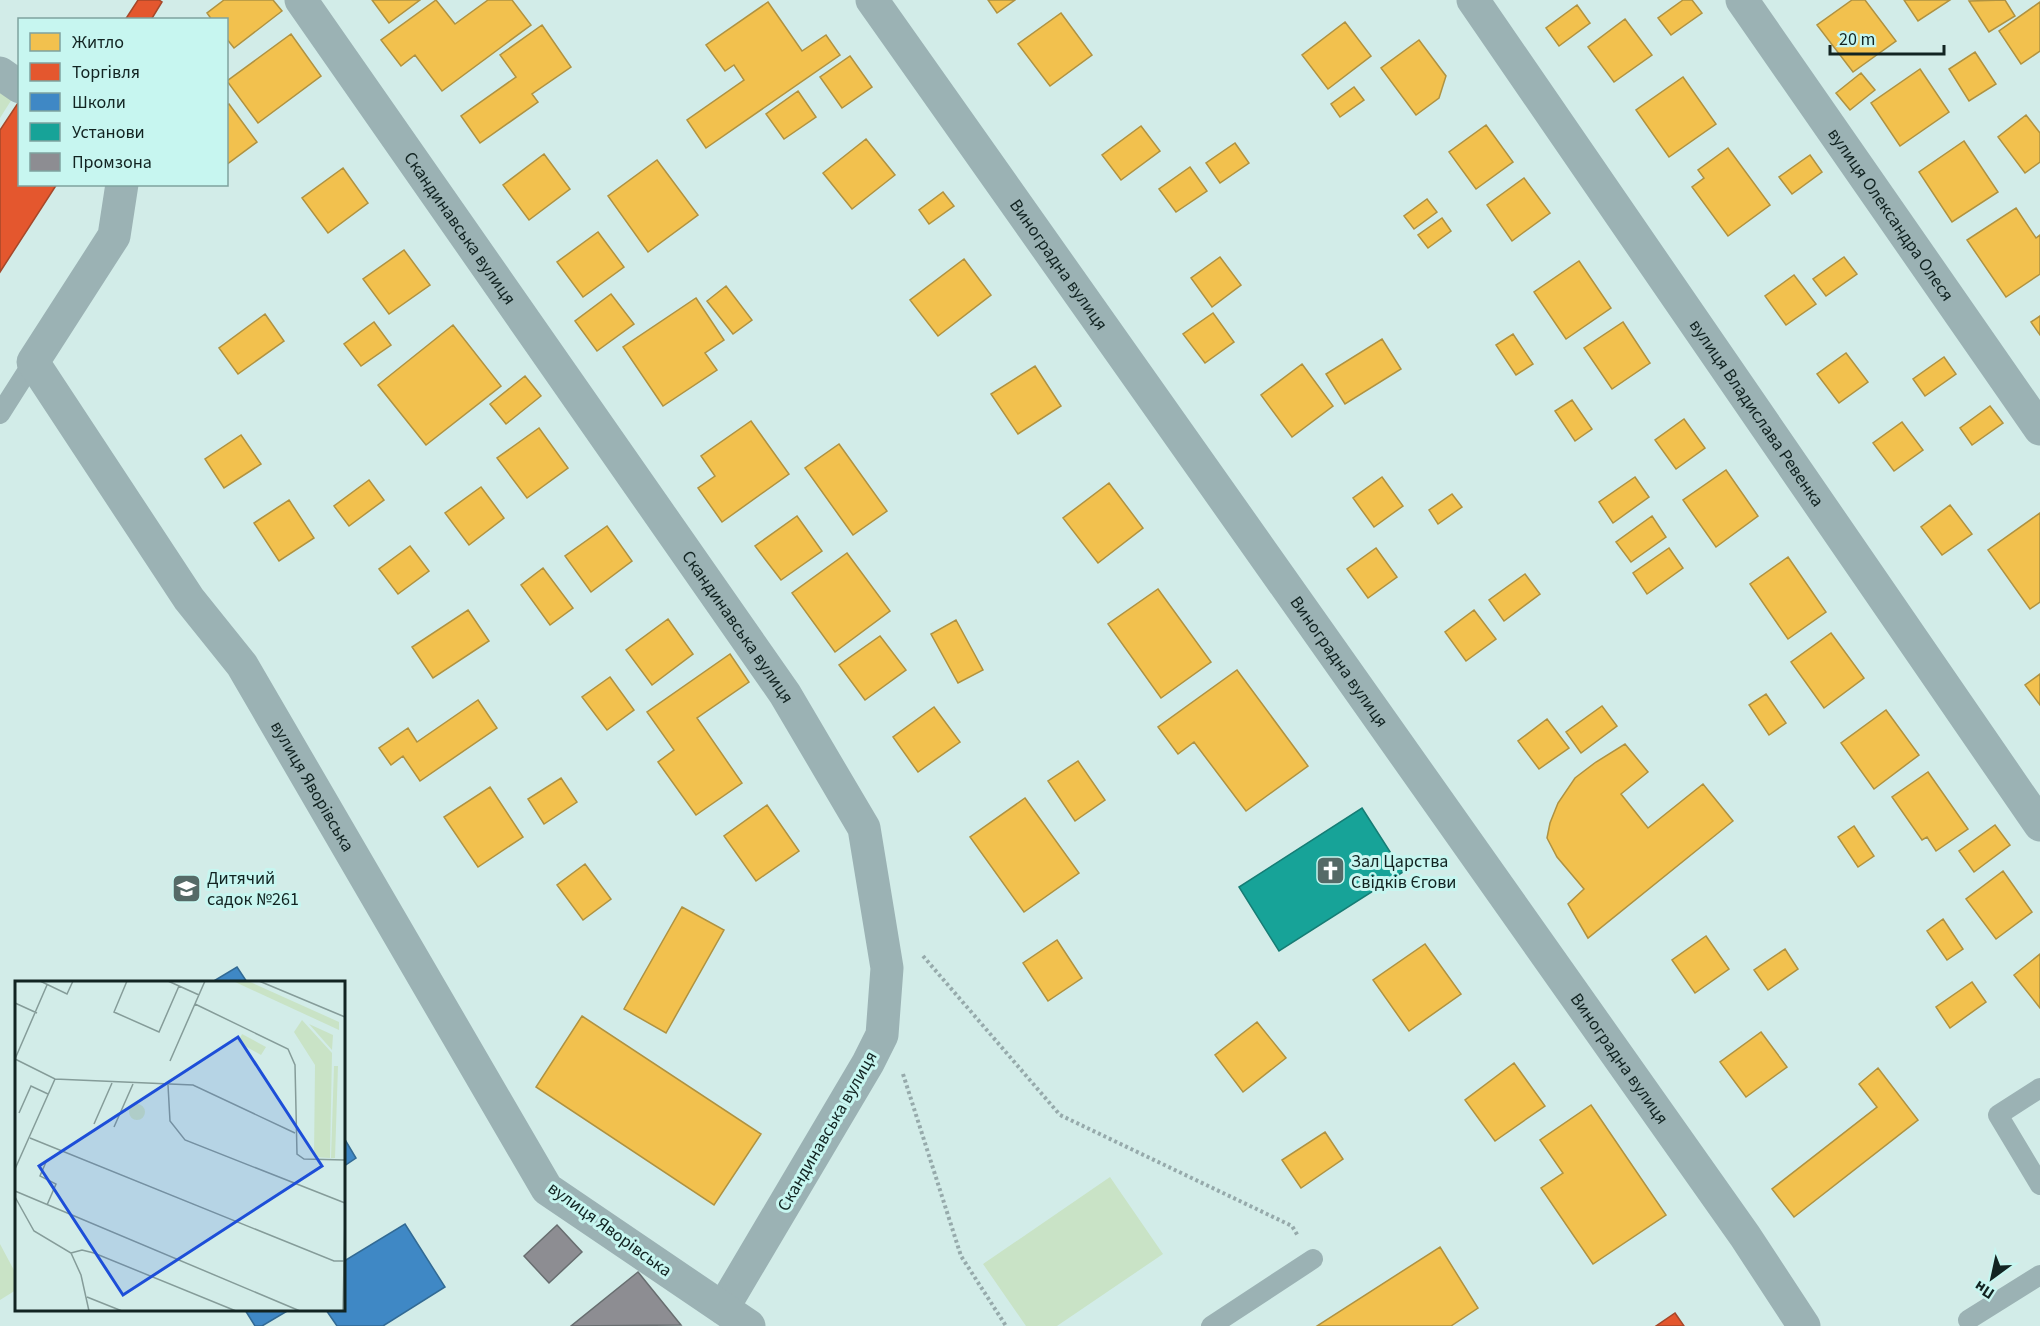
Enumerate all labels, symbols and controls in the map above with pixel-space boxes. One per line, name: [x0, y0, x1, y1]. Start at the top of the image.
legend: [18, 18, 228, 186]
scale bar: [1830, 18, 1944, 56]
text: 20 m: [1839, 27, 1875, 52]
text: Житло: [72, 30, 124, 55]
text: Торгівля: [72, 60, 140, 85]
text: Школи: [72, 90, 126, 115]
text: Установи: [72, 120, 145, 145]
street label: вулиця Олександра Олеся: [1821, 123, 1960, 306]
street label: Скандинавська вулиця: [398, 147, 522, 310]
text: Промзона: [72, 150, 152, 175]
street label: Виноградна вулиця: [1003, 194, 1114, 336]
street label: вулиця Владислава Ревенка: [1683, 314, 1830, 512]
street label: Скандинавська вулиця: [676, 545, 800, 708]
street label: Виноградна вулиця: [1284, 591, 1394, 733]
street label: вулиця Яворівська: [264, 716, 360, 857]
place label: Зал Царства Свідків Єгови: [1351, 849, 1457, 895]
church icon: Зал Царства Свідків Єгови: [1314, 855, 1346, 887]
place label: Дитячий садок №261: [207, 866, 299, 912]
school or university icon: Дитячий садок №261: [170, 872, 202, 904]
inset map: [15, 981, 345, 1311]
street label: Виноградна вулиця: [1564, 988, 1674, 1130]
street label: Скандинавська вулиця: [771, 1047, 884, 1216]
street label: вулиця Яворівська: [543, 1176, 677, 1283]
north arrow: [1962, 1248, 2022, 1308]
text: Пн: [1970, 1275, 1999, 1304]

